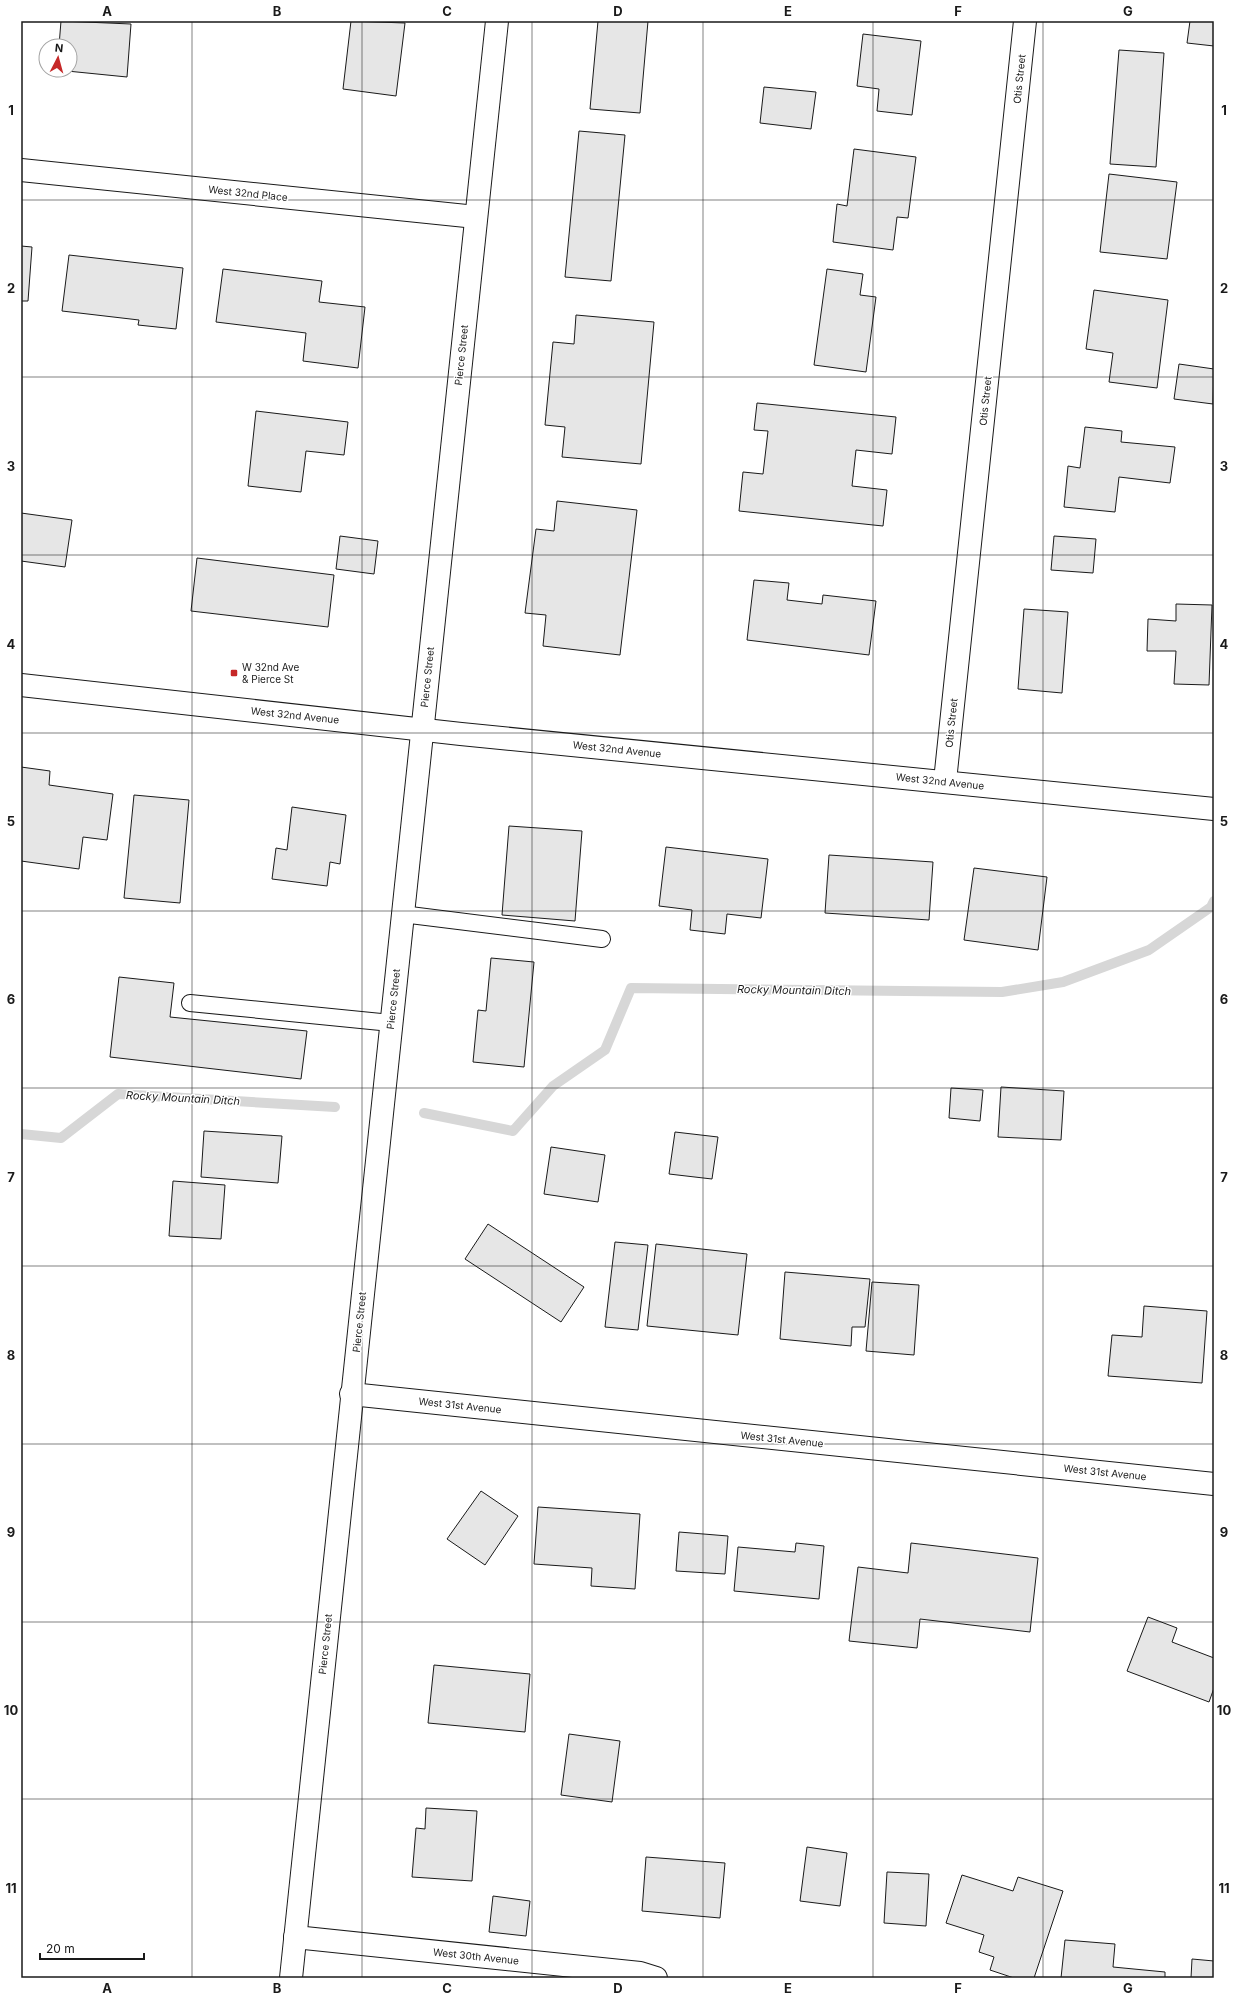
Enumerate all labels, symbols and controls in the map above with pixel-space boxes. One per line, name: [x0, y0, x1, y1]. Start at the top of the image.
text: A: [102, 3, 112, 19]
text: B: [273, 3, 282, 19]
text: C: [442, 3, 452, 19]
text: D: [613, 3, 623, 19]
text: E: [784, 3, 792, 19]
text: F: [954, 3, 962, 19]
text: G: [1123, 3, 1133, 19]
north arrow: [38, 38, 78, 78]
text: N: [54, 41, 64, 55]
street label: Otis Street: [1010, 53, 1028, 104]
text: 1: [8, 102, 14, 118]
text: 1: [1221, 102, 1227, 118]
street label: West 32nd Place: [208, 183, 288, 203]
text: 2: [7, 280, 15, 296]
text: 2: [1220, 280, 1228, 296]
street label: Pierce Street: [452, 323, 470, 386]
street label: Otis Street: [976, 375, 994, 426]
text: 3: [7, 458, 15, 474]
text: 3: [1220, 458, 1228, 474]
text: 4: [7, 636, 16, 652]
text: 4: [1220, 636, 1229, 652]
street label: Pierce Street: [418, 645, 436, 708]
place label: W 32nd Ave & Pierce St: [242, 661, 299, 685]
marker: W 32nd Ave & Pierce St: [229, 668, 239, 678]
street label: Otis Street: [942, 697, 960, 748]
street label: West 32nd Avenue: [250, 704, 340, 726]
street label: West 32nd Avenue: [572, 738, 662, 760]
street label: West 32nd Avenue: [895, 770, 985, 792]
text: 5: [7, 813, 15, 829]
text: 5: [1220, 813, 1228, 829]
street label: Pierce Street: [384, 967, 402, 1030]
water label: Rocky Mountain Ditch: [737, 982, 852, 998]
text: 6: [7, 991, 15, 1007]
text: 6: [1220, 991, 1228, 1007]
water label: Rocky Mountain Ditch: [126, 1088, 241, 1108]
text: 7: [7, 1169, 15, 1185]
text: 7: [1220, 1169, 1228, 1185]
street label: Pierce Street: [350, 1290, 368, 1353]
text: 8: [7, 1347, 15, 1363]
text: 8: [1220, 1347, 1228, 1363]
street label: West 31st Avenue: [418, 1395, 502, 1415]
street label: West 31st Avenue: [740, 1429, 824, 1449]
street label: West 31st Avenue: [1063, 1462, 1147, 1482]
text: 9: [7, 1524, 15, 1540]
text: 9: [1220, 1524, 1228, 1540]
street label: Pierce Street: [316, 1612, 334, 1675]
text: 10: [4, 1702, 18, 1718]
text: 10: [1217, 1702, 1231, 1718]
text: 11: [5, 1880, 17, 1896]
text: 11: [1218, 1880, 1230, 1896]
scale bar: [40, 1935, 144, 1961]
text: 20 m: [46, 1941, 75, 1956]
street label: West 30th Avenue: [432, 1946, 520, 1966]
text: A: [102, 1980, 112, 1996]
text: B: [273, 1980, 282, 1996]
text: C: [442, 1980, 452, 1996]
text: D: [613, 1980, 623, 1996]
text: E: [784, 1980, 792, 1996]
text: F: [954, 1980, 962, 1996]
text: G: [1123, 1980, 1133, 1996]

